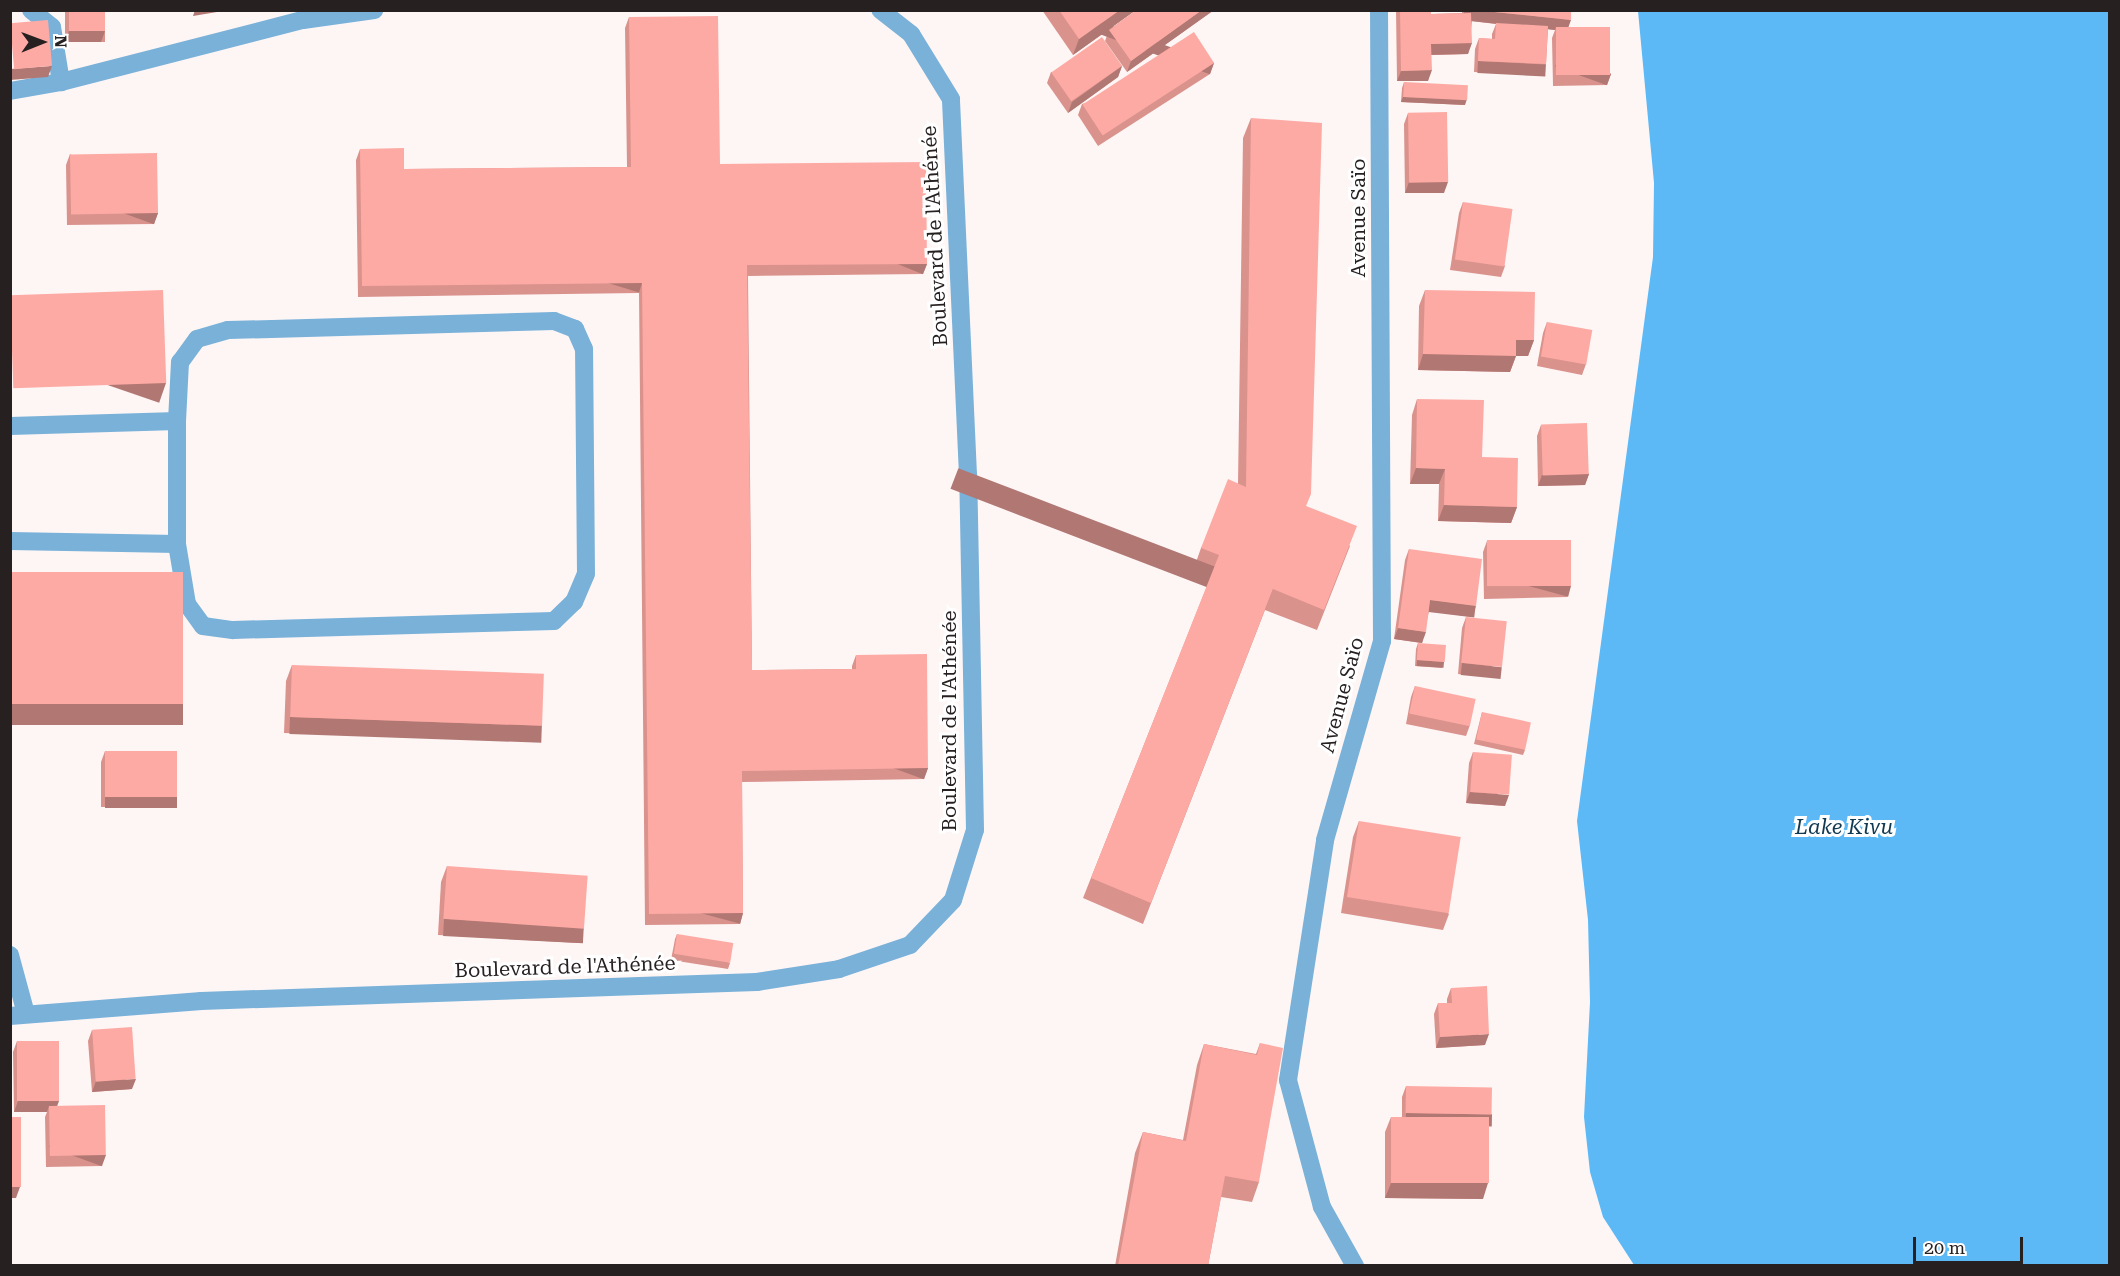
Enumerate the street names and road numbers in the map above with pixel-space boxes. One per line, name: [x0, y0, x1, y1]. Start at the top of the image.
street label: Boulevard de l'Athénée: [917, 125, 953, 347]
street label: Avenue Saïo: [1346, 159, 1370, 277]
street label: Boulevard de l'Athénée: [937, 610, 961, 832]
street label: Avenue Saïo: [1315, 635, 1369, 755]
street label: Boulevard de l'Athénée: [454, 951, 676, 983]

